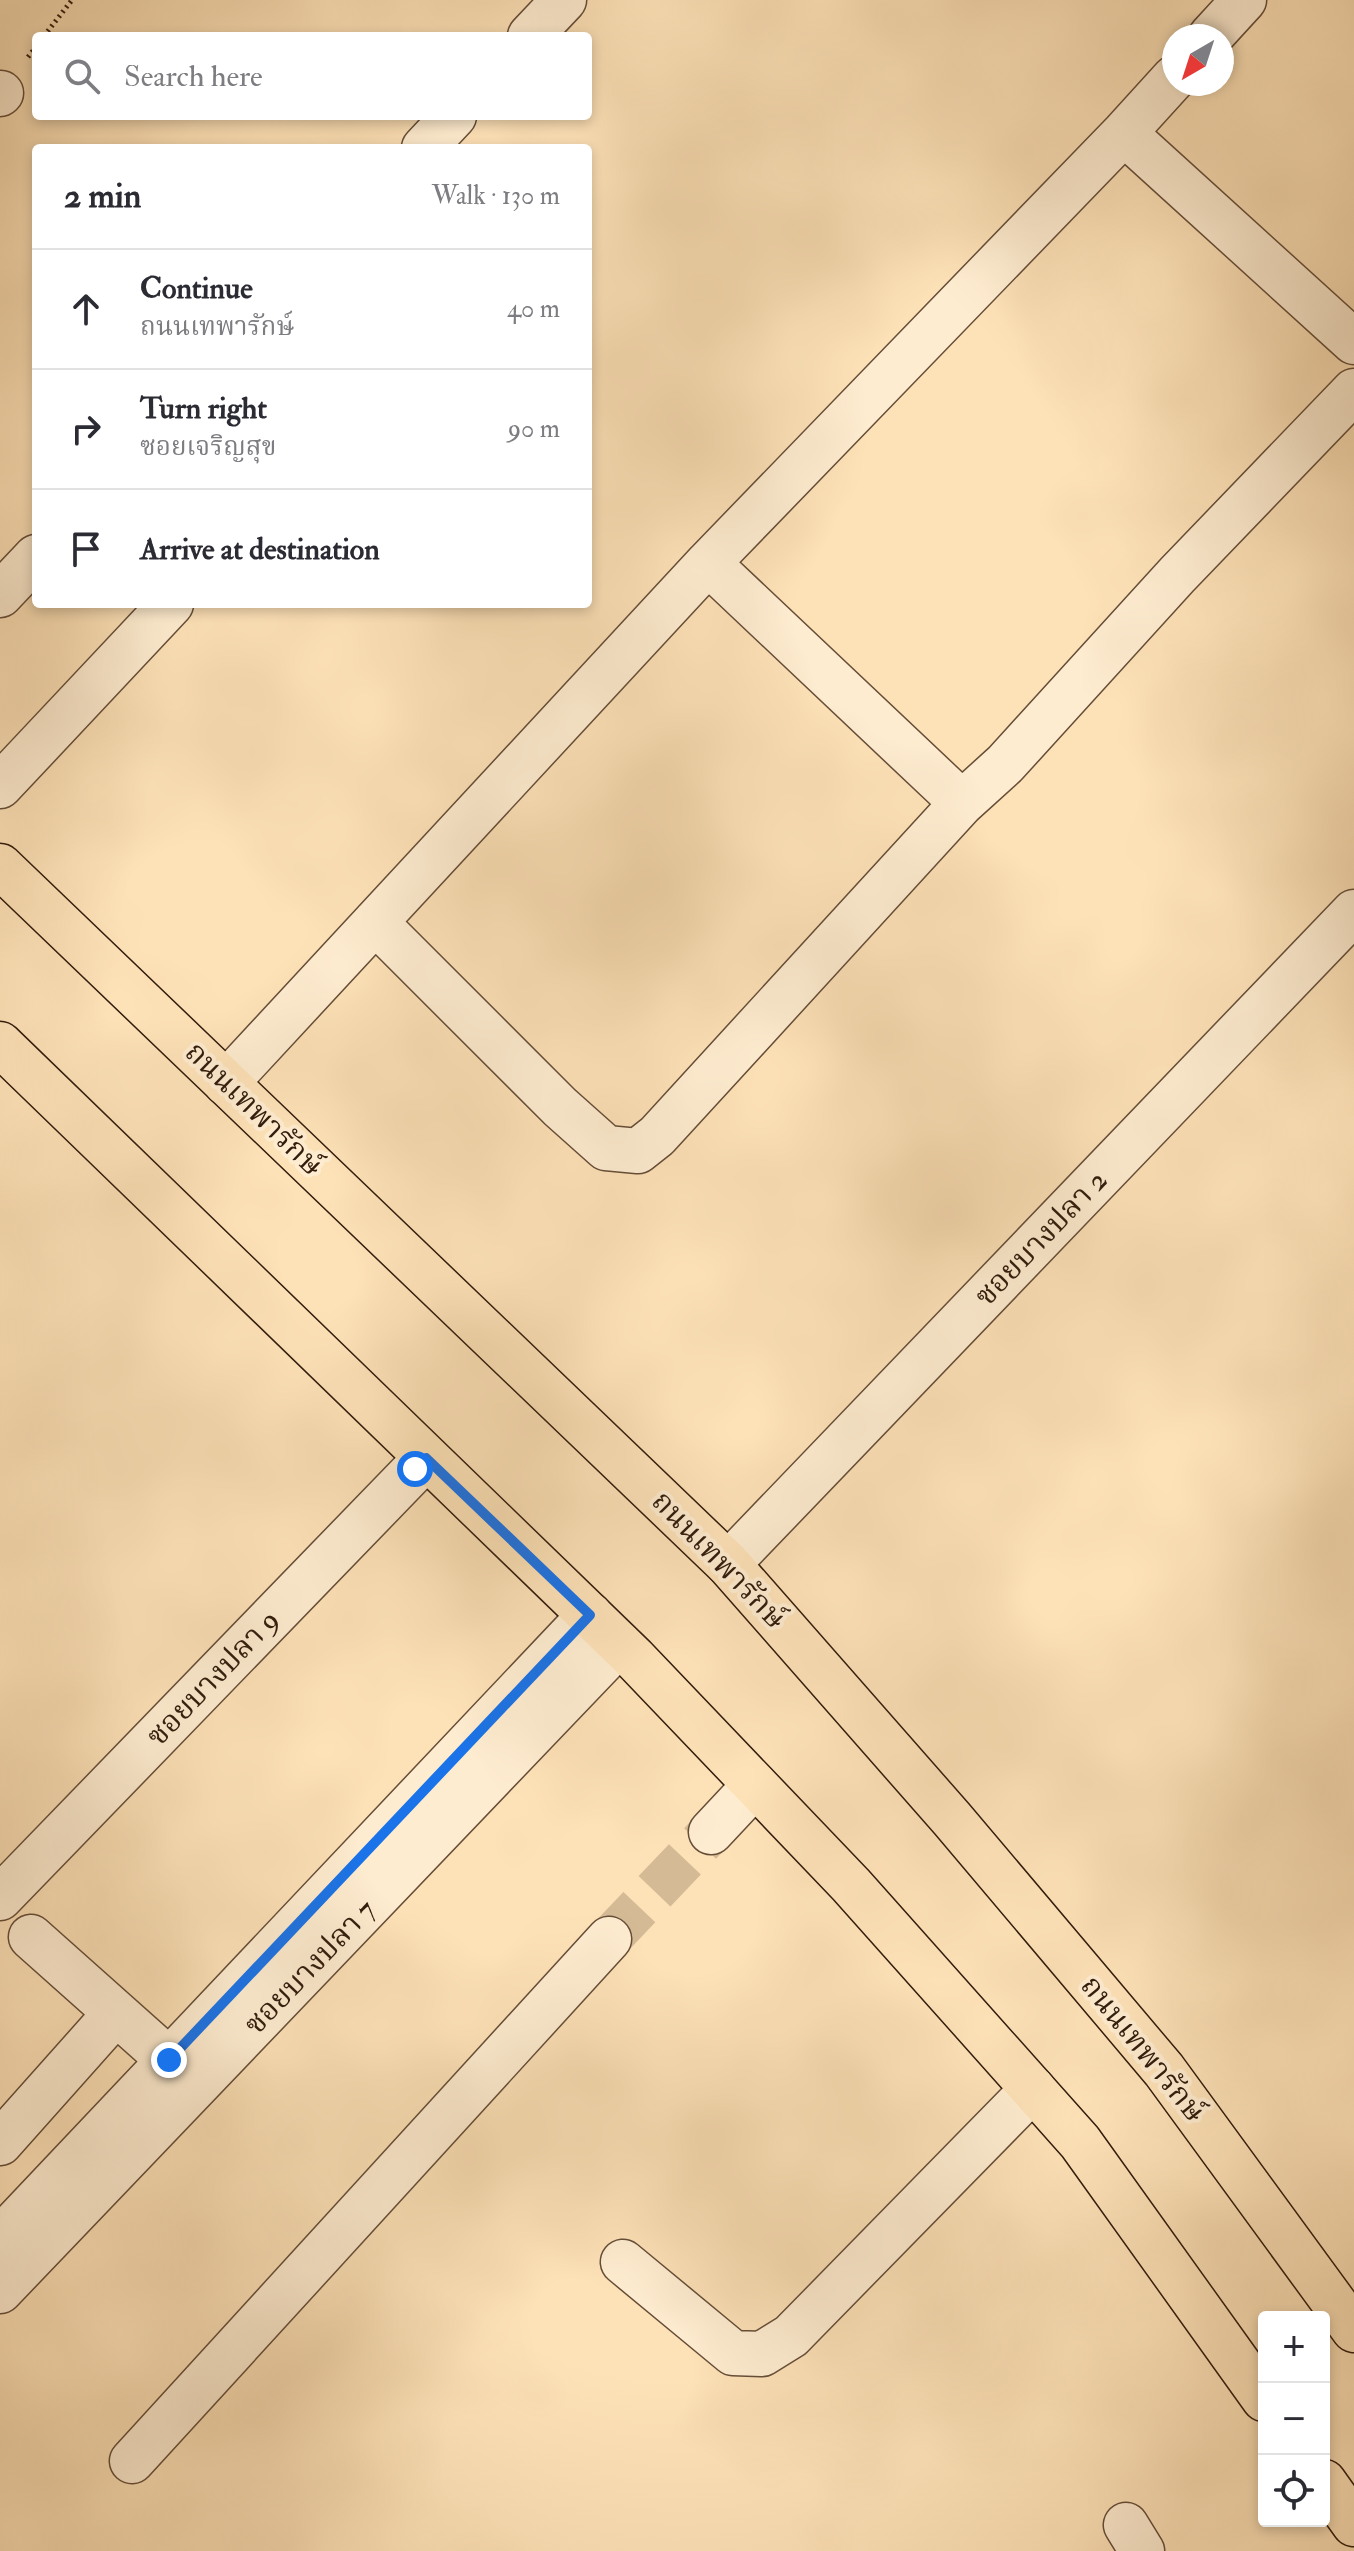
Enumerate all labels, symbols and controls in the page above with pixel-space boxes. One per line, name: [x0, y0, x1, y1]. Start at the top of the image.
north arrow: [1162, 24, 1234, 96]
search box: [32, 32, 592, 120]
icon: search: [60, 54, 104, 98]
text: Search here: [124, 58, 263, 95]
text: 2 min: [64, 175, 141, 218]
text: Walk · 130 m: [432, 180, 560, 212]
text: Continue: [140, 270, 253, 307]
icon: ahead: [64, 287, 108, 331]
text: 40 m: [507, 293, 560, 325]
text: ถนนเทพารักษ์: [140, 311, 294, 343]
text: Turn right: [140, 390, 267, 427]
icon: right: [64, 407, 108, 451]
text: 90 m: [508, 413, 560, 445]
text: ซอยเจริญสุข: [140, 431, 276, 463]
icon: arrive: [64, 527, 108, 571]
text: Arrive at destination: [140, 531, 380, 568]
street label: ถนนเทพารักษ์: [177, 1034, 331, 1184]
street label: ซอยบางปลา 2: [967, 1162, 1115, 1314]
route start: [397, 1451, 433, 1487]
street label: ถนนเทพารักษ์: [644, 1483, 794, 1637]
street label: ซอยบางปลา 9: [139, 1602, 287, 1754]
street label: ซอยบางปลา 7: [236, 1891, 384, 2042]
street label: ถนนเทพารักษ์: [1073, 1968, 1214, 2130]
route end: [151, 2042, 187, 2078]
map controls: [1258, 2311, 1330, 2527]
button: +: [1258, 2311, 1330, 2383]
button: −: [1258, 2383, 1330, 2455]
button: locate: [1258, 2455, 1330, 2527]

